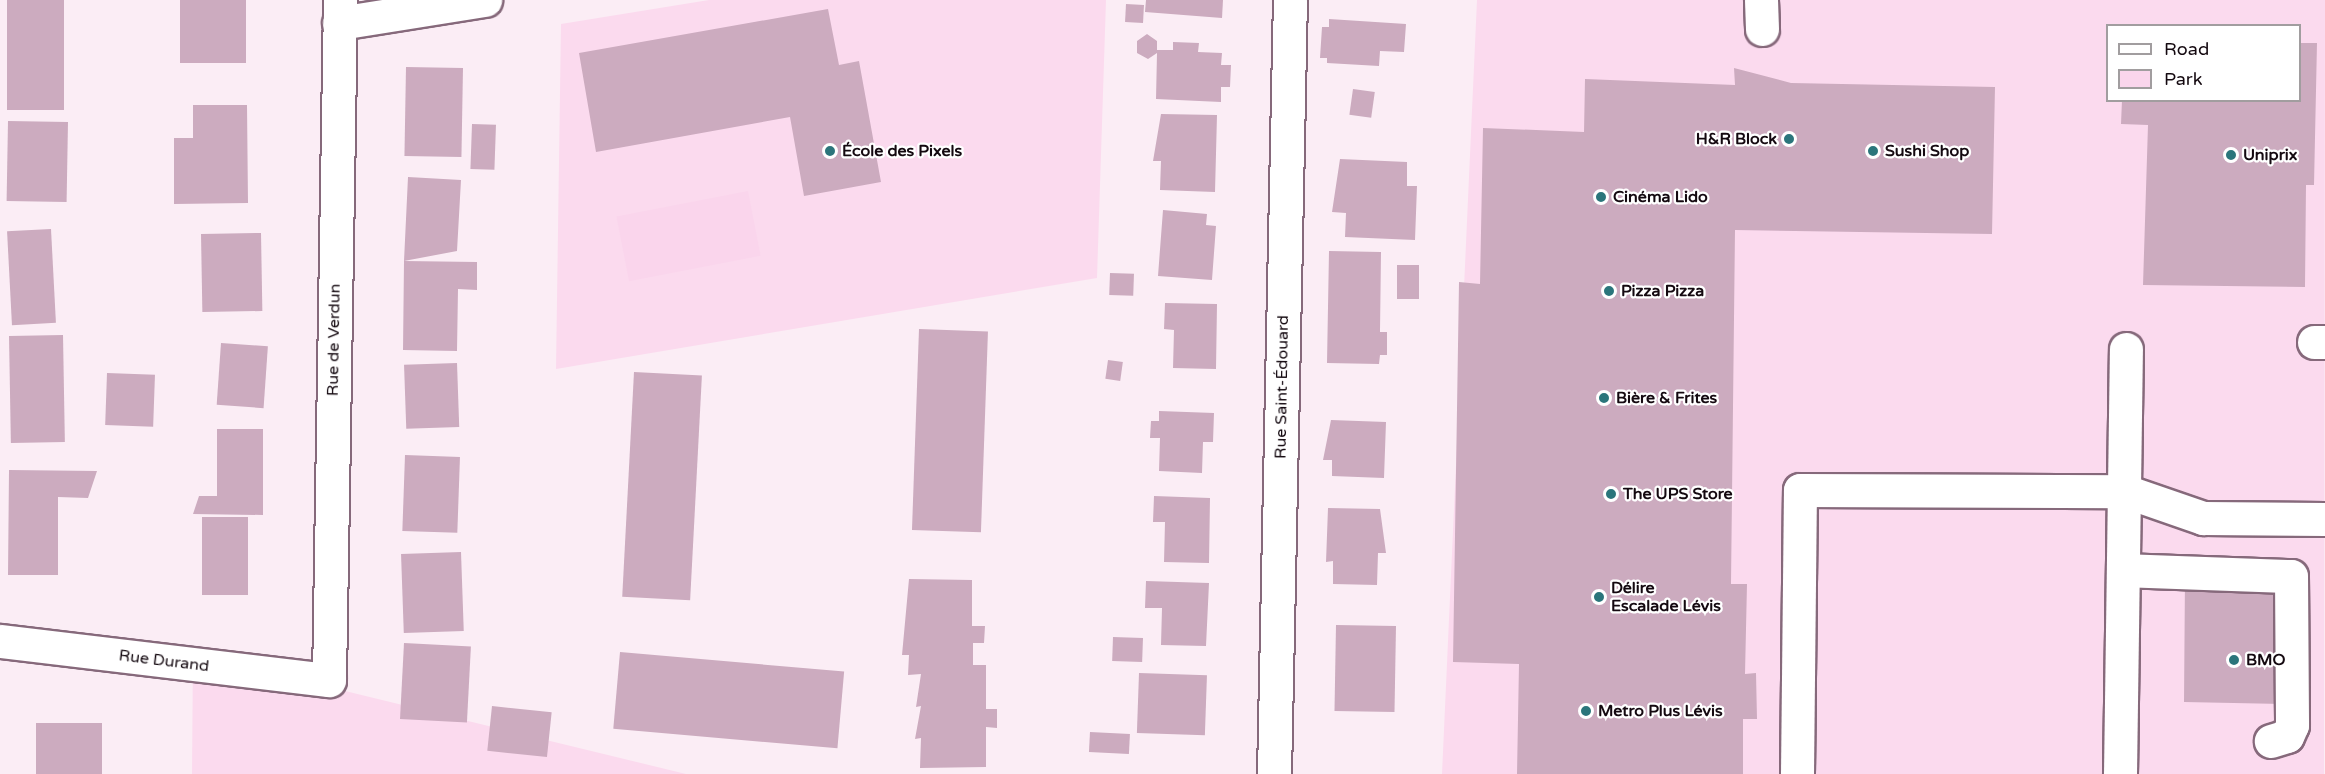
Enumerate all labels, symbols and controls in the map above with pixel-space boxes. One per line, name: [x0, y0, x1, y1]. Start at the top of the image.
legend: [2106, 24, 2301, 102]
text: Road: [2164, 38, 2209, 60]
text: Park: [2164, 68, 2202, 90]
place label: H&R Block: [1696, 129, 1777, 149]
marker: H&R Block: [1782, 132, 1796, 146]
place label: École des Pixels: [842, 141, 962, 161]
place label: Sushi Shop: [1885, 141, 1969, 161]
marker: École des Pixels: [823, 144, 837, 158]
marker: Sushi Shop: [1866, 144, 1880, 158]
place label: Uniprix: [2243, 145, 2297, 165]
marker: Uniprix: [2224, 148, 2238, 162]
place label: Cinéma Lido: [1613, 187, 1708, 207]
marker: Cinéma Lido: [1594, 190, 1608, 204]
place label: Pizza Pizza: [1621, 281, 1704, 301]
street label: Rue de Verdun: [323, 284, 345, 396]
marker: Pizza Pizza: [1602, 284, 1616, 298]
street label: Rue Saint-Édouard: [1271, 315, 1293, 459]
place label: Bière & Frites: [1616, 388, 1717, 408]
marker: Bière & Frites: [1597, 391, 1611, 405]
place label: The UPS Store: [1623, 484, 1733, 504]
marker: The UPS Store: [1604, 487, 1618, 501]
place label: Délire Escalade Lévis: [1611, 578, 1721, 616]
marker: Délire Escalade Lévis: [1592, 590, 1606, 604]
street label: Rue Durand: [118, 646, 210, 676]
place label: BMO: [2246, 650, 2286, 670]
marker: BMO: [2227, 653, 2241, 667]
place label: Metro Plus Lévis: [1598, 701, 1723, 721]
marker: Metro Plus Lévis: [1579, 704, 1593, 718]

